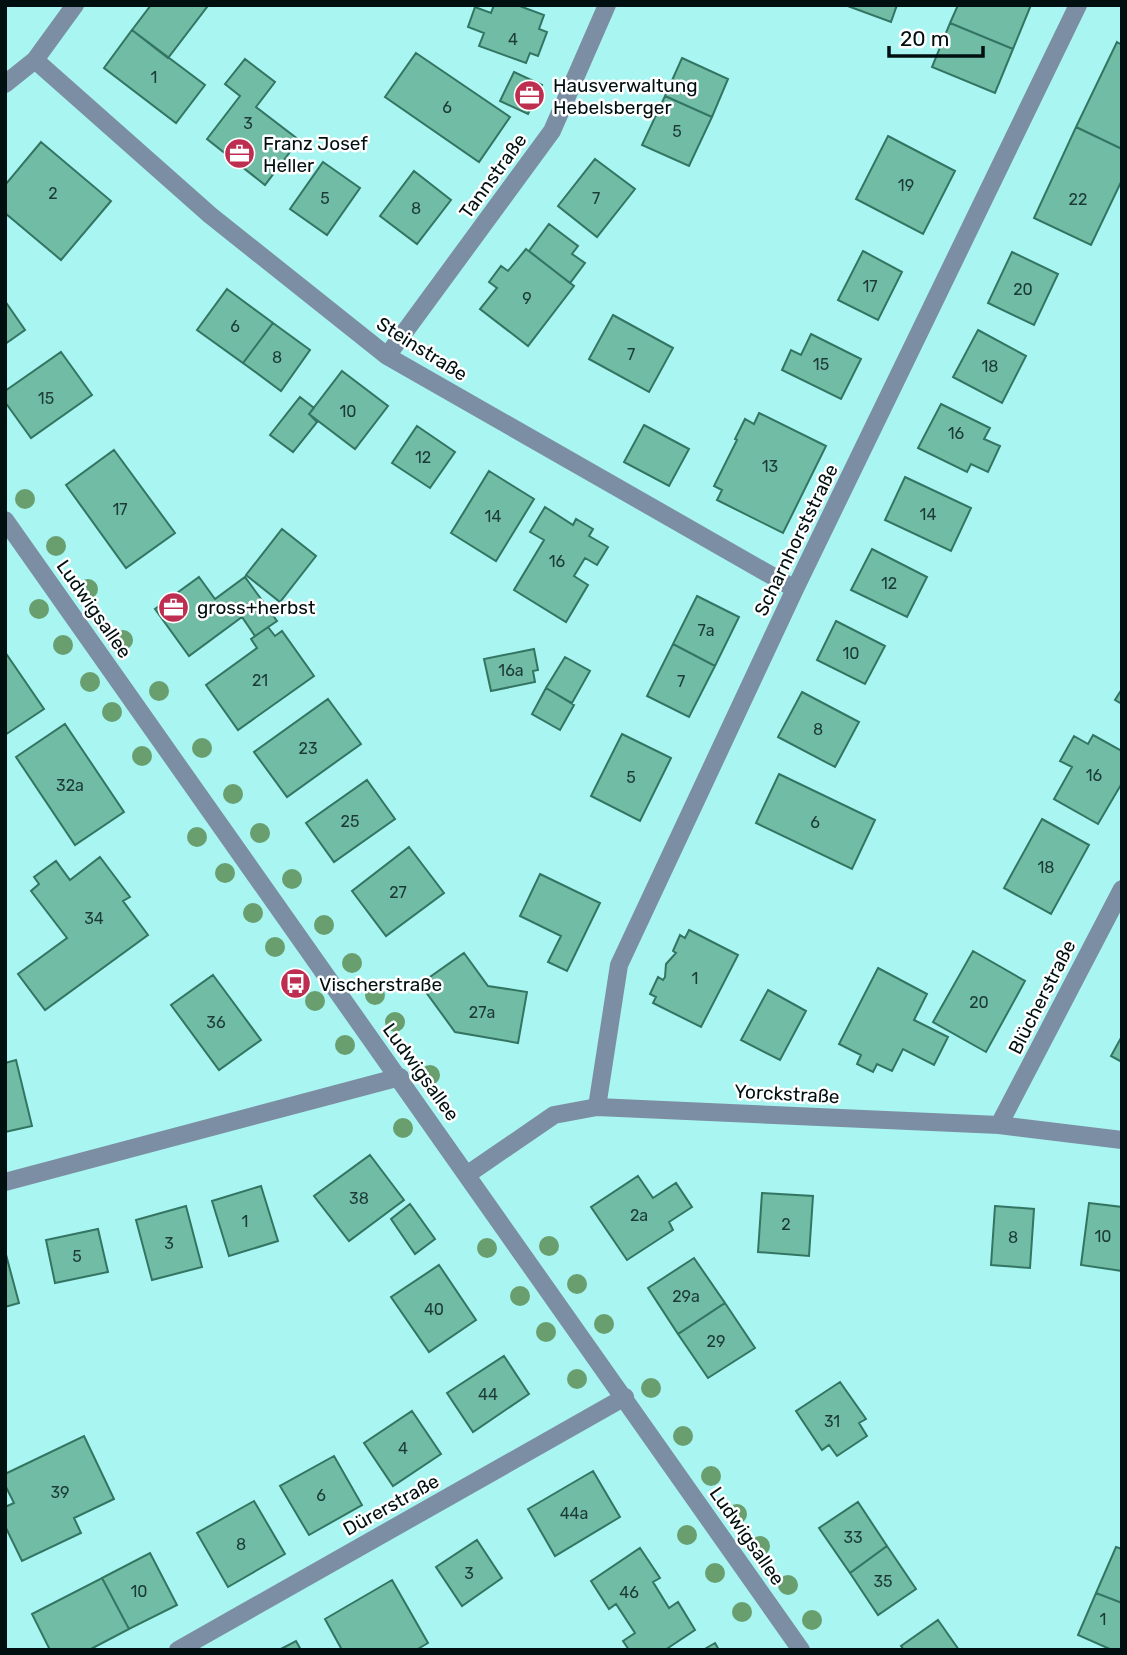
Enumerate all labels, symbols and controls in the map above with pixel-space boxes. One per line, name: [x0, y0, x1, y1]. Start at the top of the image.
scale bar: [889, 14, 984, 58]
text: 20 m: [900, 26, 949, 51]
house number: 4: [508, 30, 518, 49]
house number: 1: [151, 68, 157, 87]
place label: Hausverwaltung Hebelsberger: [553, 74, 698, 119]
office icon: Hausverwaltung Hebelsberger: [513, 79, 547, 113]
house number: 6: [442, 98, 452, 117]
house number: 3: [243, 114, 253, 133]
house number: 5: [672, 122, 682, 141]
street label: Tannstraße: [455, 129, 531, 223]
place label: Franz Josef Heller: [263, 132, 368, 177]
office icon: Franz Josef Heller: [223, 137, 257, 171]
house number: 19: [898, 176, 914, 195]
house number: 2: [48, 184, 58, 203]
house number: 5: [320, 189, 330, 208]
house number: 7: [592, 189, 600, 208]
house number: 22: [1069, 190, 1087, 209]
house number: 8: [411, 199, 421, 218]
house number: 17: [862, 277, 878, 296]
house number: 20: [1013, 280, 1033, 299]
house number: 9: [522, 289, 532, 308]
street label: Steinstraße: [372, 312, 472, 386]
house number: 6: [230, 317, 240, 336]
house number: 7: [627, 345, 635, 364]
house number: 8: [272, 348, 282, 367]
house number: 15: [813, 355, 829, 374]
house number: 18: [981, 357, 999, 376]
house number: 15: [38, 389, 54, 408]
house number: 10: [339, 402, 357, 421]
house number: 16: [948, 424, 965, 443]
house number: 12: [415, 448, 431, 467]
house number: 13: [762, 457, 778, 476]
street label: Scharnhorststraße: [749, 460, 843, 620]
house number: 17: [112, 500, 128, 519]
house number: 14: [920, 505, 936, 524]
house number: 14: [485, 507, 501, 526]
house number: 16: [549, 552, 566, 571]
street label: Ludwigsallee: [52, 555, 136, 663]
house number: 12: [881, 574, 897, 593]
office icon: gross+herbst: [157, 590, 191, 624]
place label: gross+herbst: [197, 596, 316, 619]
house number: 7a: [697, 621, 715, 640]
house number: 10: [842, 644, 860, 663]
house number: 16a: [498, 661, 524, 680]
house number: 21: [252, 671, 268, 690]
house number: 7: [677, 672, 685, 691]
house number: 8: [813, 720, 823, 739]
house number: 23: [298, 739, 318, 758]
house number: 16: [1086, 766, 1103, 785]
house number: 5: [626, 768, 636, 787]
house number: 32a: [56, 776, 84, 795]
house number: 25: [341, 812, 359, 831]
house number: 6: [810, 813, 820, 832]
house number: 18: [1037, 858, 1055, 877]
house number: 27: [389, 883, 407, 902]
house number: 34: [84, 909, 104, 928]
street label: Blücherstraße: [1003, 936, 1081, 1058]
bus stop icon: Vischerstraße: [279, 967, 313, 1001]
house number: 1: [692, 969, 698, 988]
place label: Vischerstraße: [319, 973, 442, 996]
house number: 20: [969, 993, 989, 1012]
house number: 27a: [469, 1003, 495, 1022]
house number: 36: [206, 1013, 226, 1032]
street label: Ludwigsallee: [378, 1019, 464, 1125]
street label: Yorckstraße: [734, 1080, 840, 1108]
house number: 38: [349, 1189, 369, 1208]
house number: 2a: [630, 1206, 648, 1225]
house number: 1: [242, 1212, 248, 1231]
house number: 2: [781, 1215, 791, 1234]
house number: 10: [1094, 1227, 1112, 1246]
house number: 8: [1008, 1228, 1018, 1247]
house number: 3: [164, 1234, 174, 1253]
house number: 5: [72, 1247, 82, 1266]
house number: 29a: [672, 1287, 700, 1306]
house number: 40: [424, 1300, 444, 1319]
house number: 29: [707, 1332, 725, 1351]
house number: 44: [478, 1385, 498, 1404]
house number: 31: [824, 1412, 840, 1431]
house number: 4: [398, 1439, 408, 1458]
street label: Dürerstraße: [339, 1469, 443, 1541]
street label: Ludwigsallee: [705, 1482, 789, 1590]
house number: 39: [50, 1483, 70, 1502]
house number: 6: [316, 1486, 326, 1505]
house number: 44a: [560, 1504, 588, 1523]
house number: 33: [843, 1528, 863, 1547]
house number: 8: [236, 1535, 246, 1554]
house number: 3: [464, 1564, 474, 1583]
house number: 35: [873, 1572, 893, 1591]
house number: 10: [130, 1582, 148, 1601]
house number: 46: [619, 1583, 639, 1602]
house number: 1: [1100, 1610, 1106, 1629]

